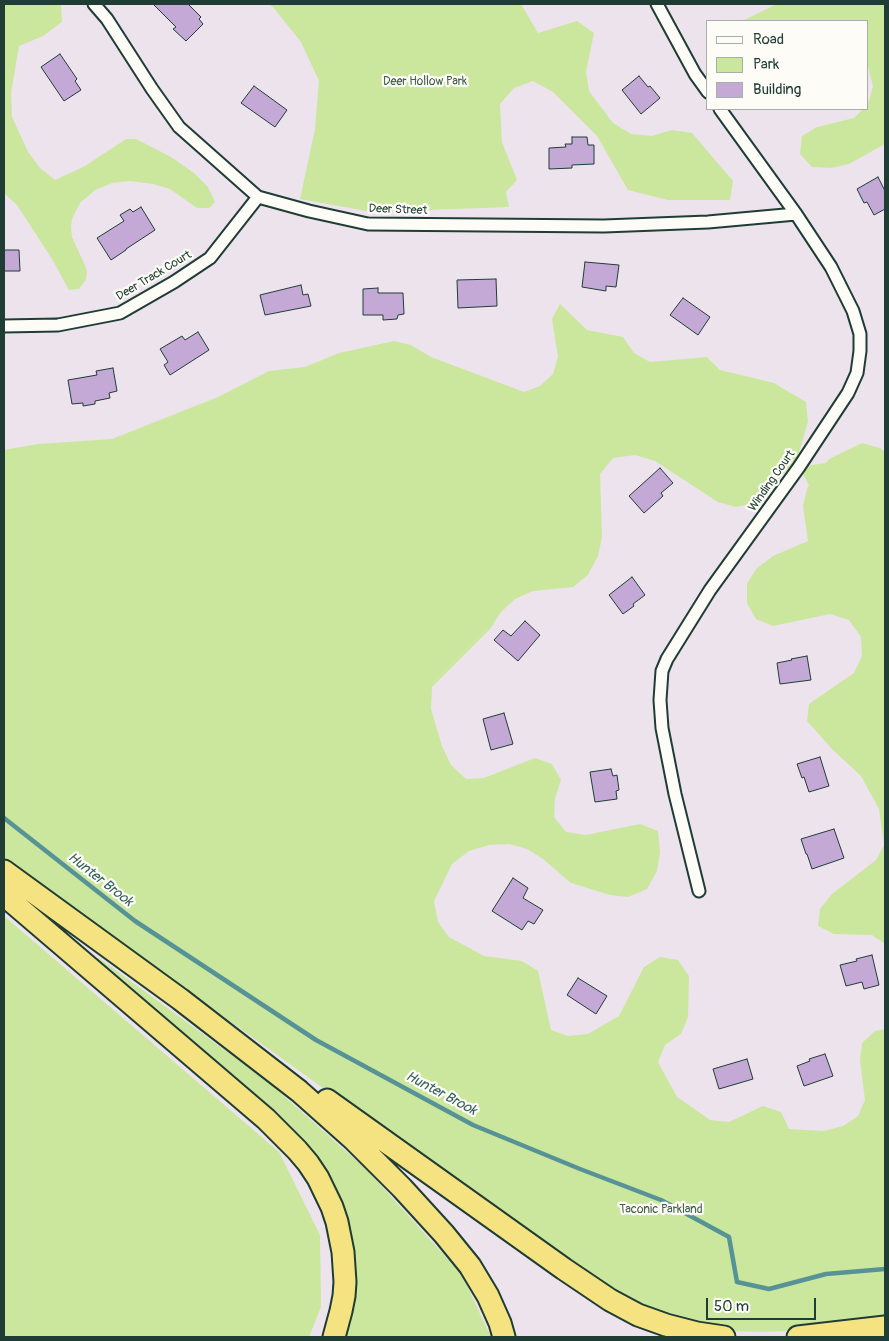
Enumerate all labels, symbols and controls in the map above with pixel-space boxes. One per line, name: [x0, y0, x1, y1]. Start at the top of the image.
legend: [706, 20, 869, 110]
text: Road: [753, 30, 784, 49]
text: Park: [753, 55, 779, 74]
park label: Deer Hollow Park: [383, 75, 467, 89]
text: Building: [753, 80, 801, 99]
street label: Deer Street: [368, 202, 428, 218]
street label: Deer Track Court: [114, 248, 194, 304]
street label: Winding Court: [746, 448, 798, 514]
water label: Hunter Brook: [64, 849, 136, 911]
water label: Hunter Brook: [403, 1068, 479, 1120]
park label: Taconic Parkland: [619, 1203, 703, 1217]
scale bar: [709, 1288, 819, 1320]
text: 50 m: [714, 1297, 749, 1316]

